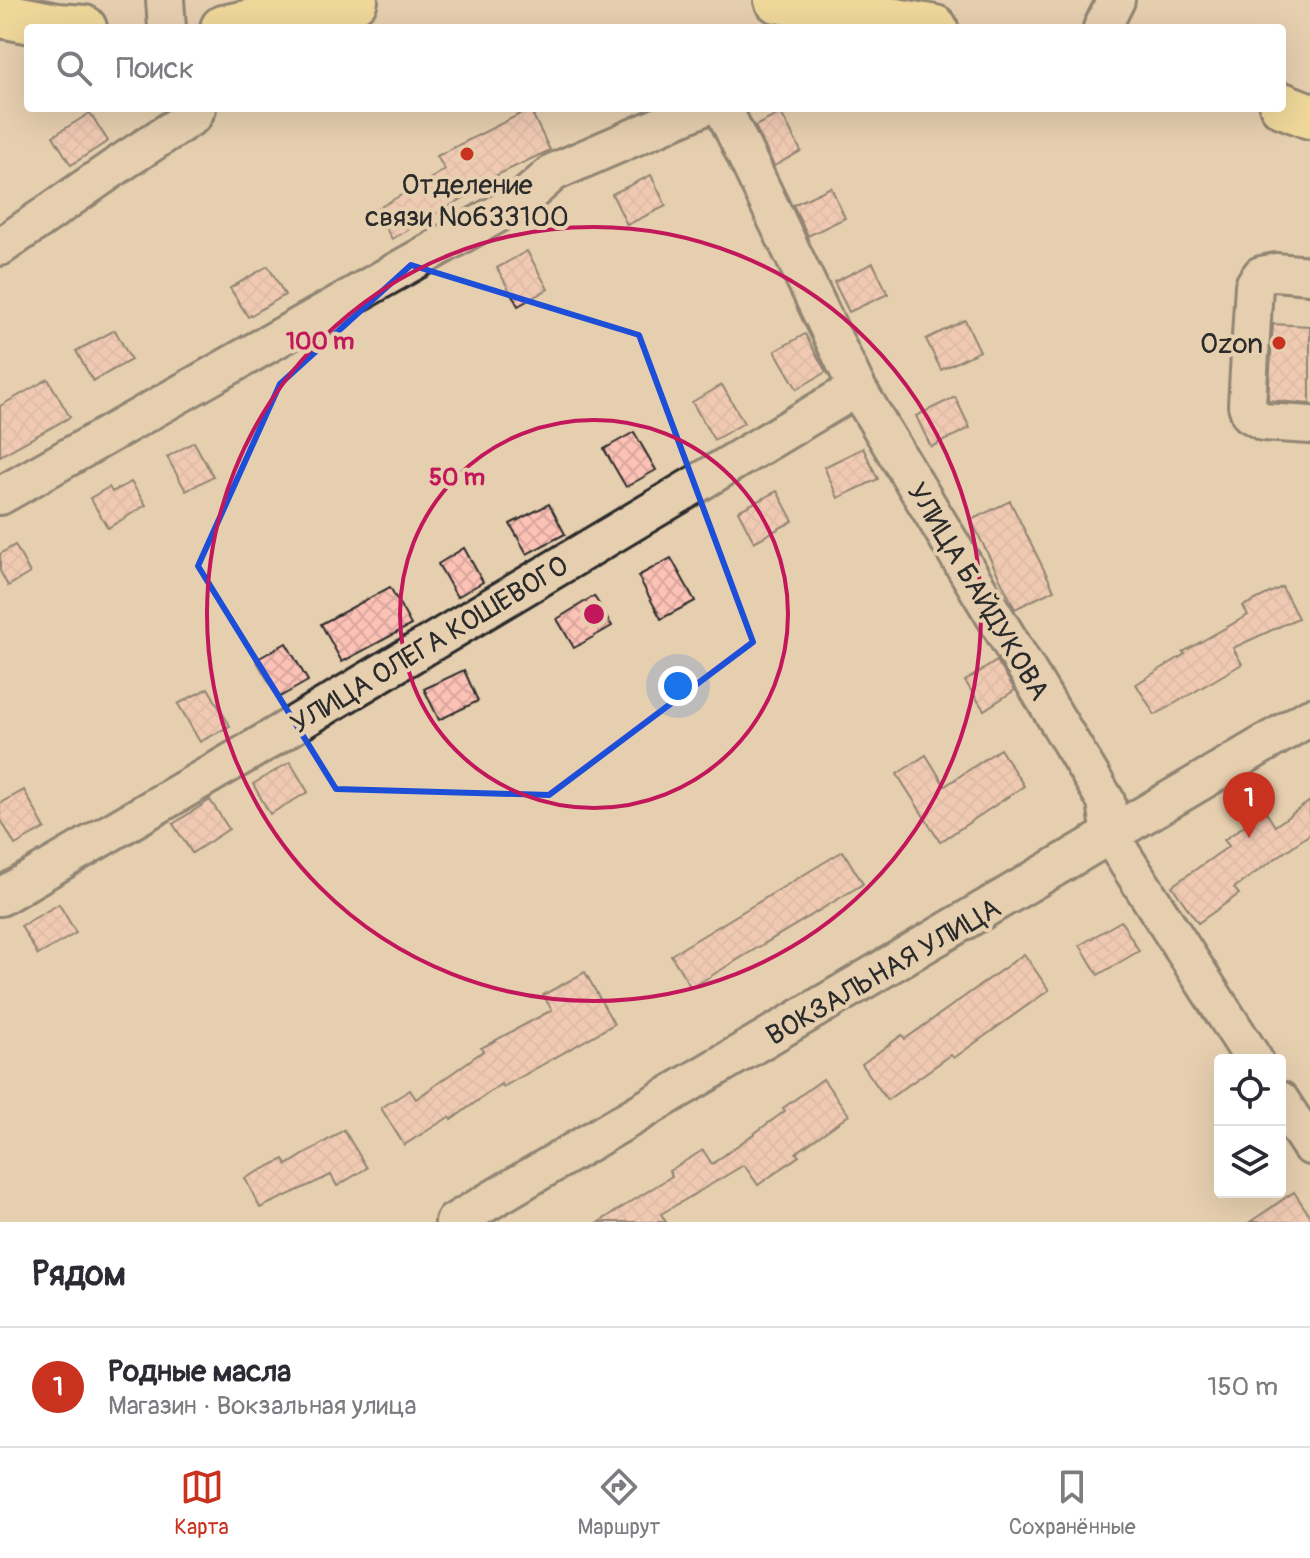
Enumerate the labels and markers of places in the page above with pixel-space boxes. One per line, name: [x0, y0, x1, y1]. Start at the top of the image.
marker: Отделение связи №633100: [458, 145, 476, 163]
place label: Отделение связи №633100: [365, 168, 569, 235]
place label: Ozon: [1200, 327, 1263, 362]
marker: Ozon: [1270, 334, 1288, 352]
centre of rings: [580, 600, 608, 628]
pin: 1: [1223, 772, 1275, 838]

